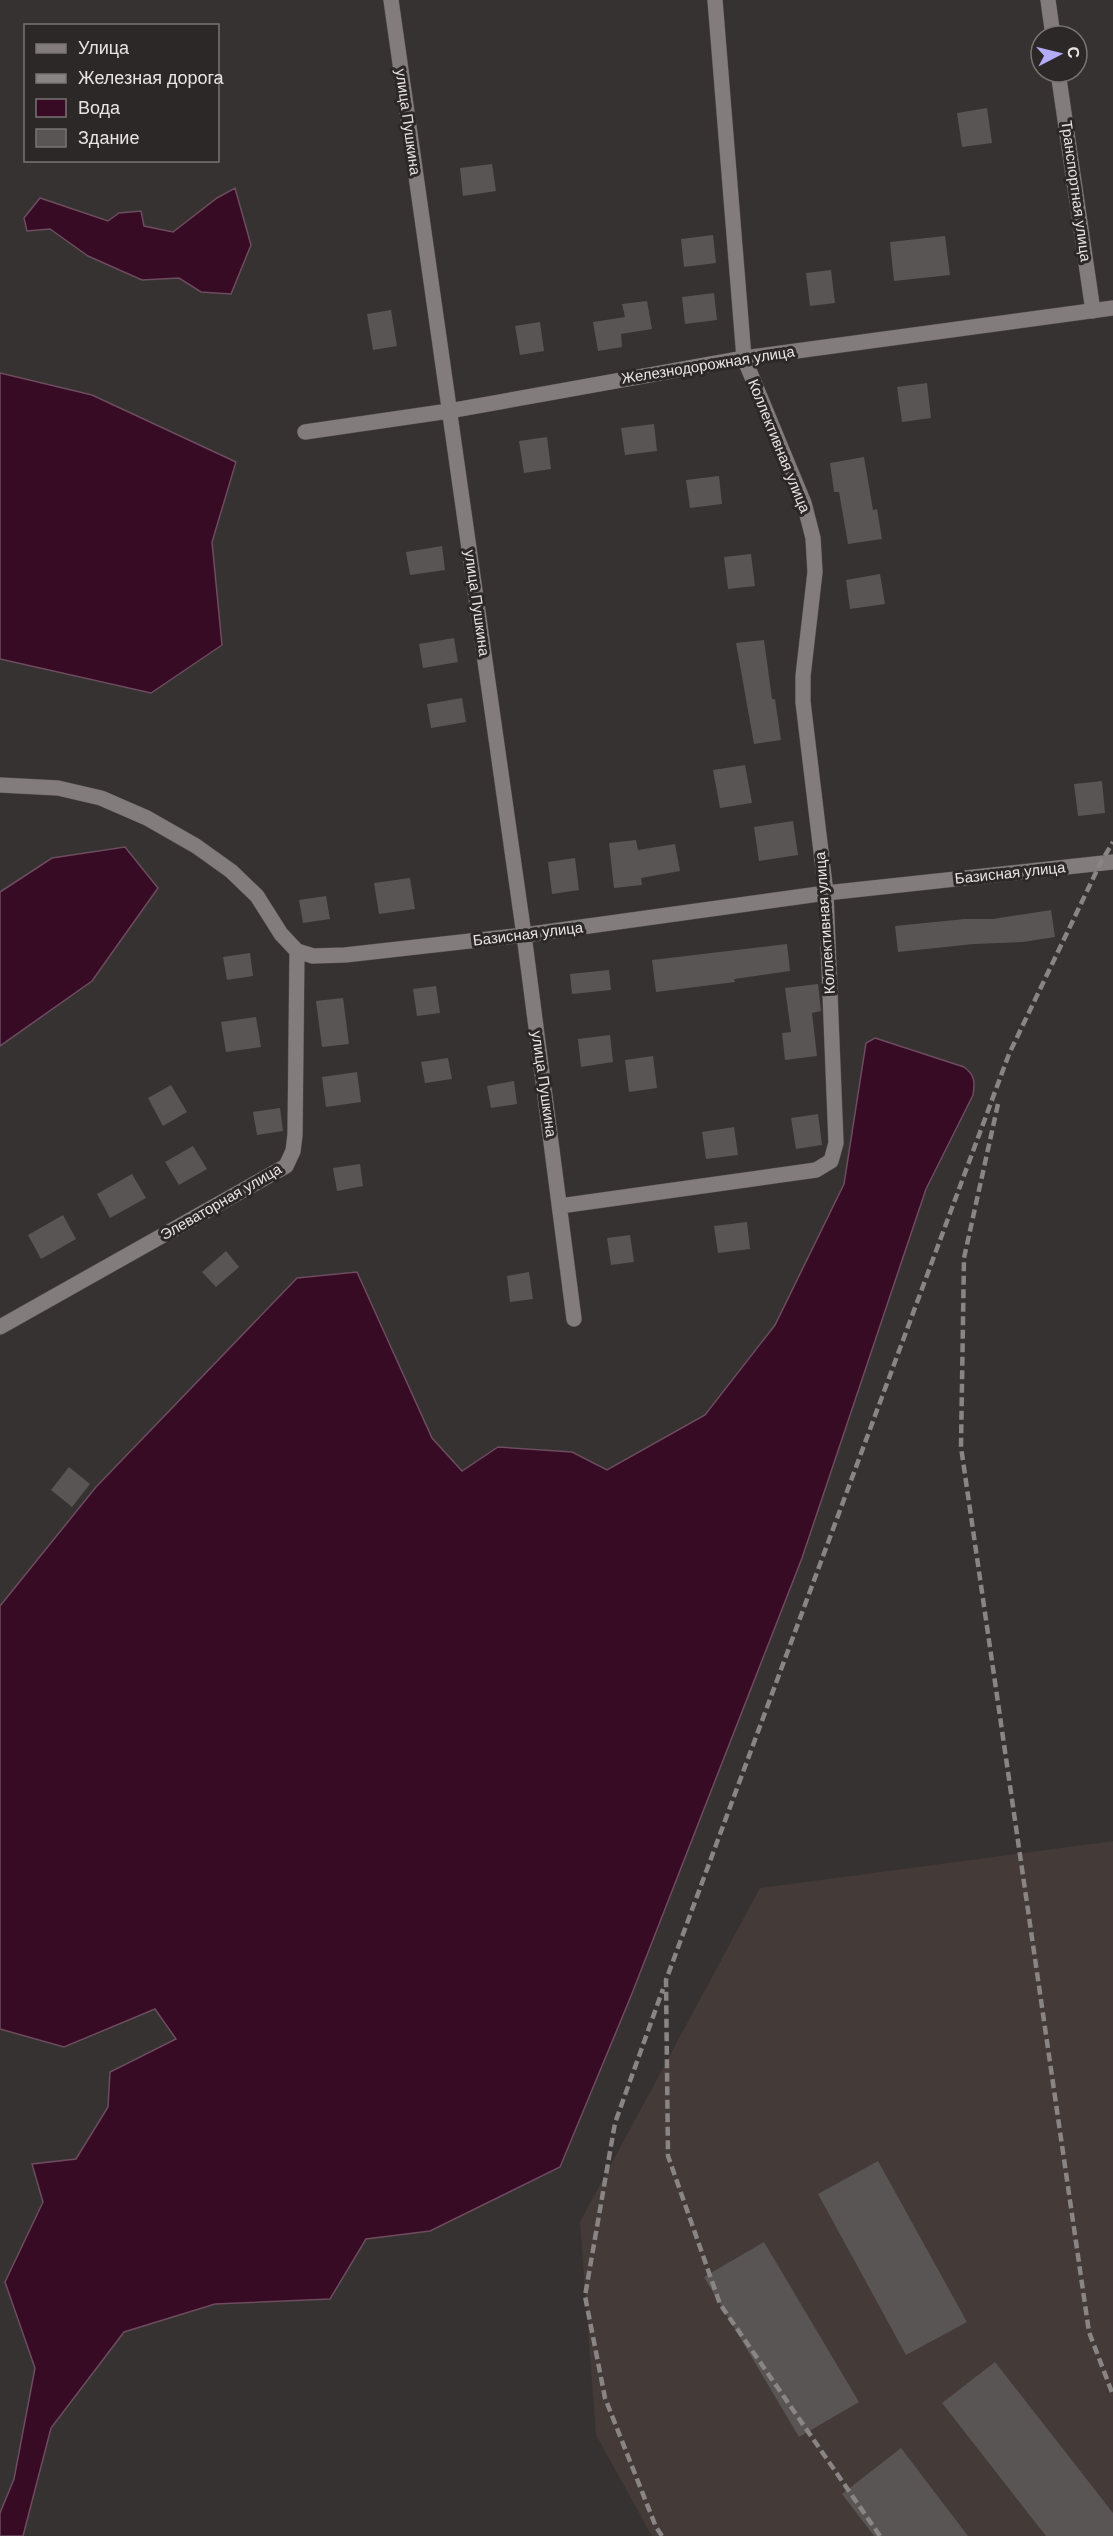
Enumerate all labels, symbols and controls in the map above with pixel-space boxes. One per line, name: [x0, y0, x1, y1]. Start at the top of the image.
legend: [24, 24, 219, 162]
north arrow: [1029, 24, 1089, 84]
text: Улица: [78, 38, 130, 58]
text: С: [1064, 45, 1083, 59]
text: Железная дорога: [78, 68, 225, 88]
street label: улица Пушкина: [393, 68, 424, 177]
text: Вода: [78, 98, 121, 118]
street label: Транспортная улица: [1058, 119, 1095, 263]
text: Здание: [78, 128, 139, 148]
street label: Железнодорожная улица: [620, 342, 796, 387]
street label: Коллективная улица: [745, 376, 814, 516]
street label: улица Пушкина: [462, 549, 493, 658]
street label: Коллективная улица: [811, 851, 838, 995]
street label: Базисная улица: [954, 858, 1067, 887]
street label: Базисная улица: [472, 918, 585, 949]
street label: улица Пушкина: [529, 1030, 560, 1139]
street label: Элеваторная улица: [157, 1160, 285, 1243]

